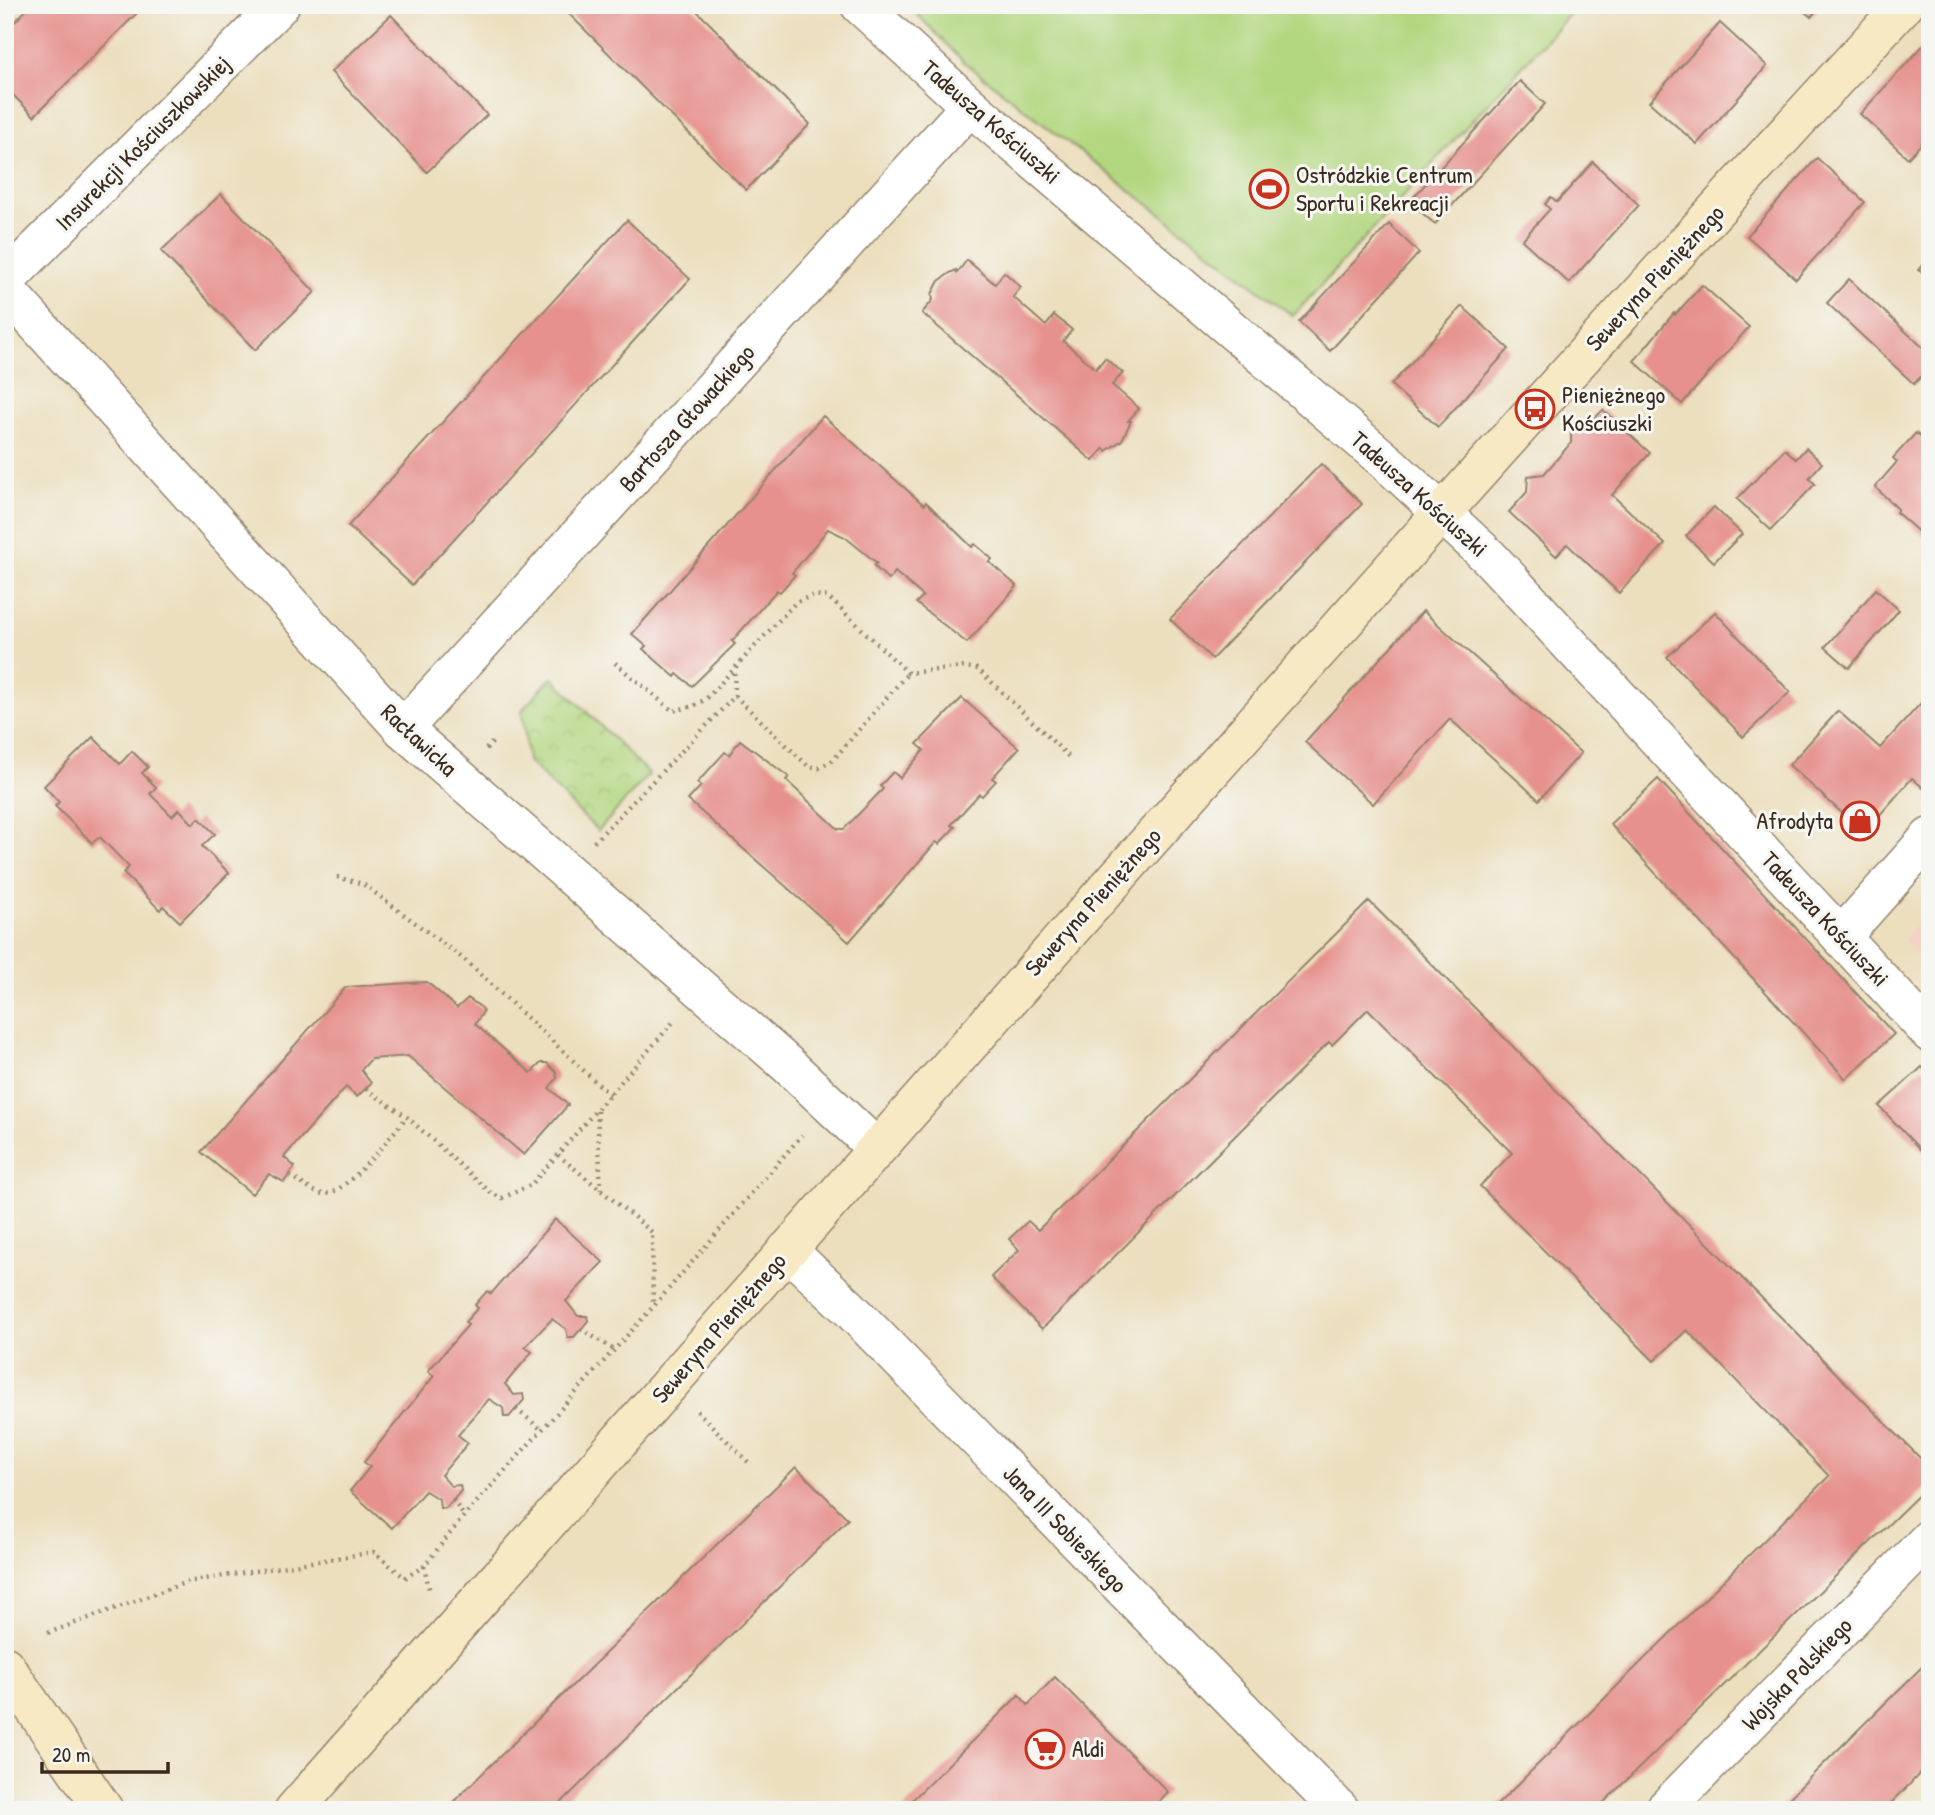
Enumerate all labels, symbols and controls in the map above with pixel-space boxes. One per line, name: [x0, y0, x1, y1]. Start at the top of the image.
street label: Insurekcji Kościuszkowskiej: [48, 48, 237, 237]
street label: Tadeusza Kościuszki: [915, 52, 1068, 190]
place label: Ostródzkie Centrum Sportu i Rekreacji: [1296, 158, 1473, 218]
sports icon: Ostródzkie Centrum Sportu i Rekreacji: [1248, 168, 1290, 210]
street label: Seweryna Pieniężnego: [1578, 197, 1731, 358]
street label: Bartosza Głowackiego: [611, 336, 761, 498]
place label: Pieniężnego Kościuszki: [1562, 378, 1666, 438]
bus stop icon: Pieniężnego Kościuszki: [1514, 388, 1556, 430]
street label: Tadeusza Kościuszki: [1344, 423, 1495, 563]
street label: Racławicka: [375, 696, 465, 783]
shop icon: Afrodyta: [1839, 800, 1881, 842]
place label: Afrodyta: [1757, 804, 1833, 836]
street label: Seweryna Pieniężnego: [1017, 820, 1168, 983]
street label: Tadeusza Kościuszki: [1755, 844, 1897, 993]
street label: Seweryna Pieniężnego: [644, 1245, 793, 1409]
street label: Jana III Sobieskiego: [996, 1457, 1135, 1600]
street label: Wojska Polskiego: [1734, 1609, 1859, 1737]
supermarket icon: Aldi: [1024, 1728, 1066, 1770]
scale bar: [42, 1731, 168, 1775]
place label: Aldi: [1072, 1732, 1105, 1764]
text: 20 m: [52, 1740, 90, 1769]

